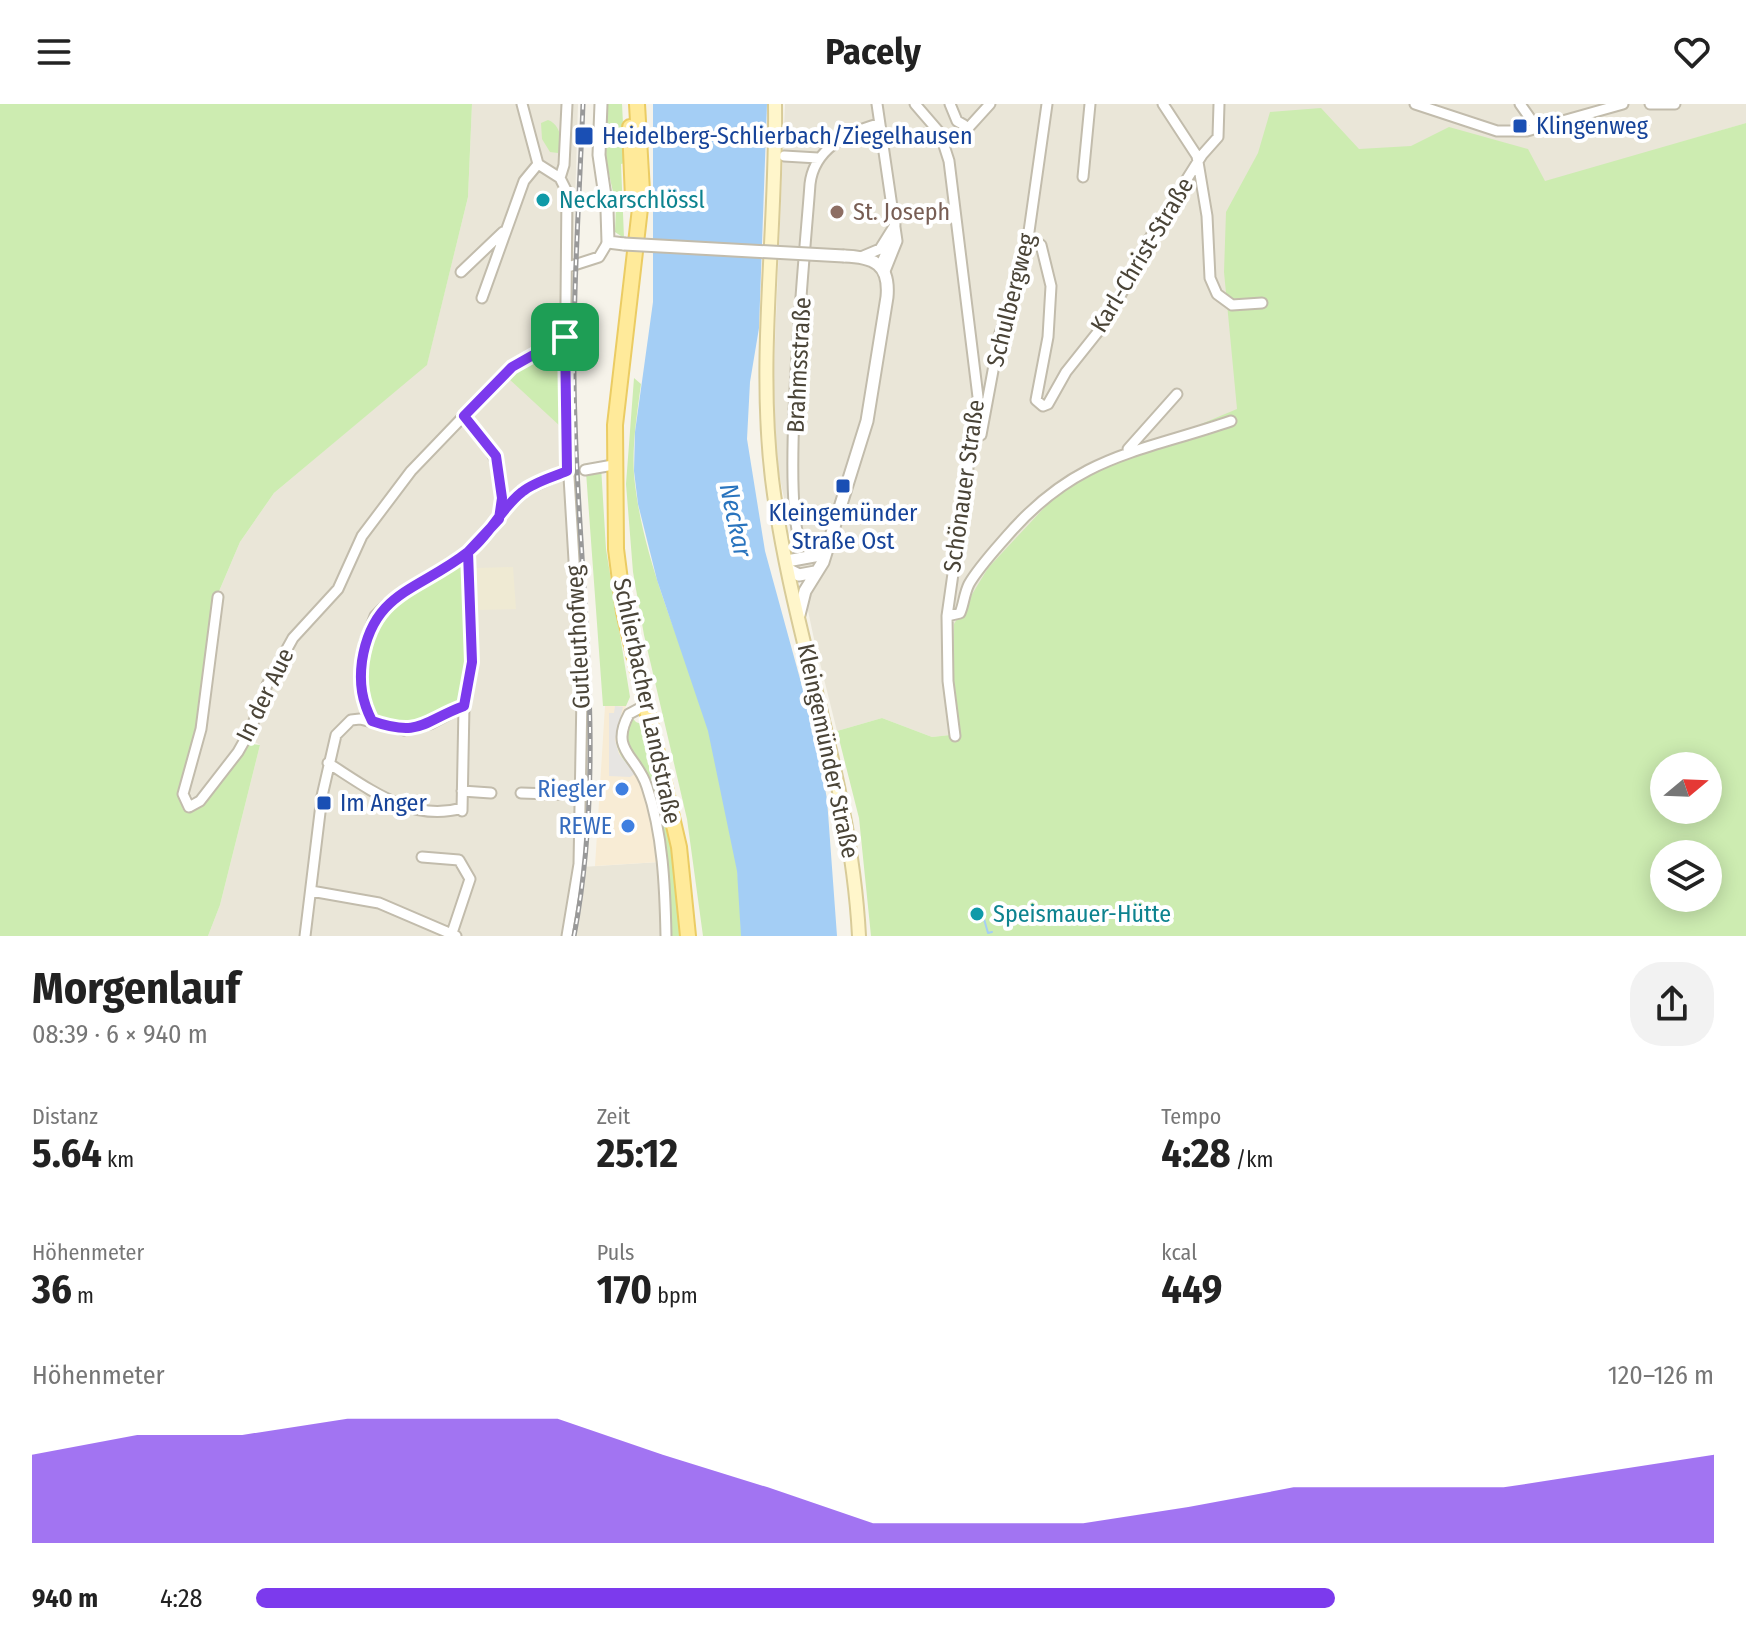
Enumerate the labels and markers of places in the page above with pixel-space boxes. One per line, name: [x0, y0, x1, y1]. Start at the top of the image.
place label: Klingenweg: [1536, 112, 1649, 140]
marker: Klingenweg: [1511, 117, 1529, 135]
place label: Heidelberg-Schlierbach/Ziegelhausen: [602, 122, 973, 150]
marker: Heidelberg-Schlierbach/Ziegelhausen: [573, 125, 595, 147]
place label: Neckarschlössl: [559, 186, 705, 214]
marker: Neckarschlössl: [534, 191, 552, 209]
place label: St. Joseph: [853, 198, 950, 226]
marker: St. Joseph: [828, 203, 846, 221]
pin: [531, 303, 599, 371]
marker: Kleingemünder Straße Ost: [834, 477, 852, 495]
place label: Kleingemünder Straße Ost: [769, 499, 918, 555]
place label: Riegler: [537, 775, 607, 803]
marker: Riegler: [613, 780, 631, 798]
place label: Im Anger: [340, 789, 427, 817]
marker: Im Anger: [315, 794, 333, 812]
place label: REWE: [558, 812, 612, 840]
marker: REWE: [619, 817, 637, 835]
place label: Speismauer-Hütte: [993, 900, 1171, 928]
marker: Speismauer-Hütte: [968, 905, 986, 923]

